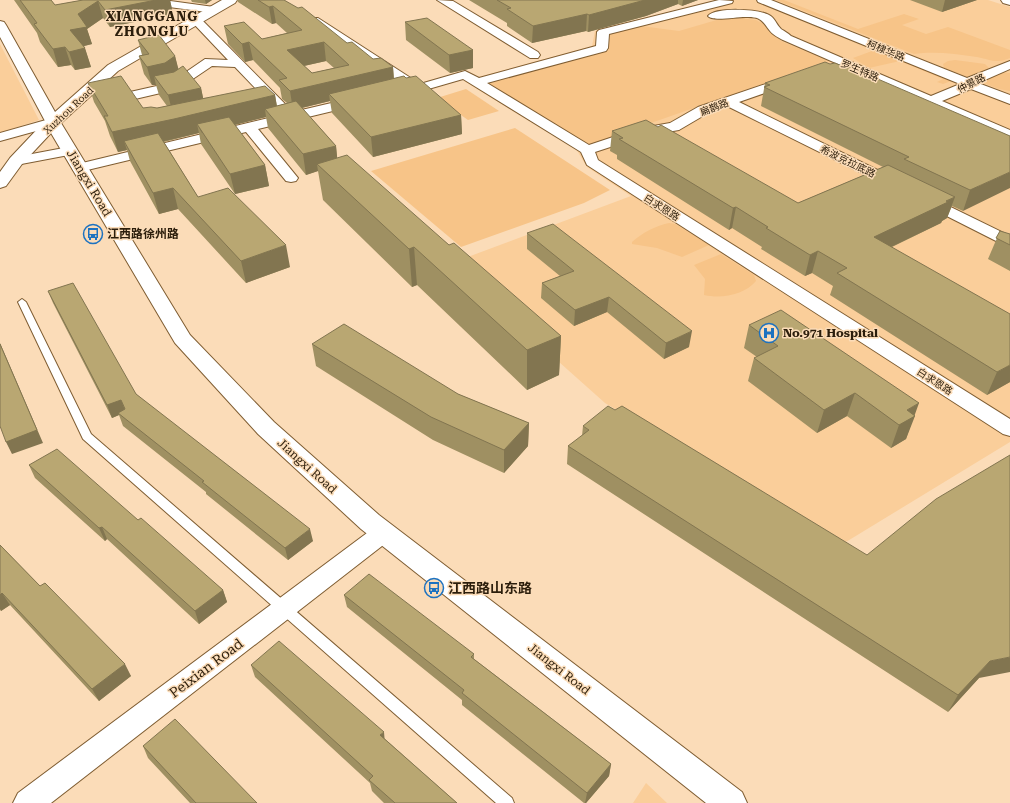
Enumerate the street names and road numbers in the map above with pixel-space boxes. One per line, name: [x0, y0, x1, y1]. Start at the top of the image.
street label: 柯棣华路: [865, 38, 906, 63]
street label: 罗生特路: [839, 58, 880, 83]
street label: 仲景路: [955, 72, 987, 95]
street label: Xuzhou Road: [41, 84, 96, 136]
street label: 扁鹊路: [698, 97, 730, 118]
street label: 希波克拉底路: [818, 143, 877, 180]
street label: Jiangxi Road: [64, 147, 115, 219]
street label: 白求恩路: [642, 192, 681, 223]
street label: 白求恩路: [915, 366, 954, 397]
street label: Jiangxi Road: [274, 436, 340, 497]
street label: Peixian Road: [166, 635, 246, 701]
street label: Jiangxi Road: [525, 640, 593, 698]

